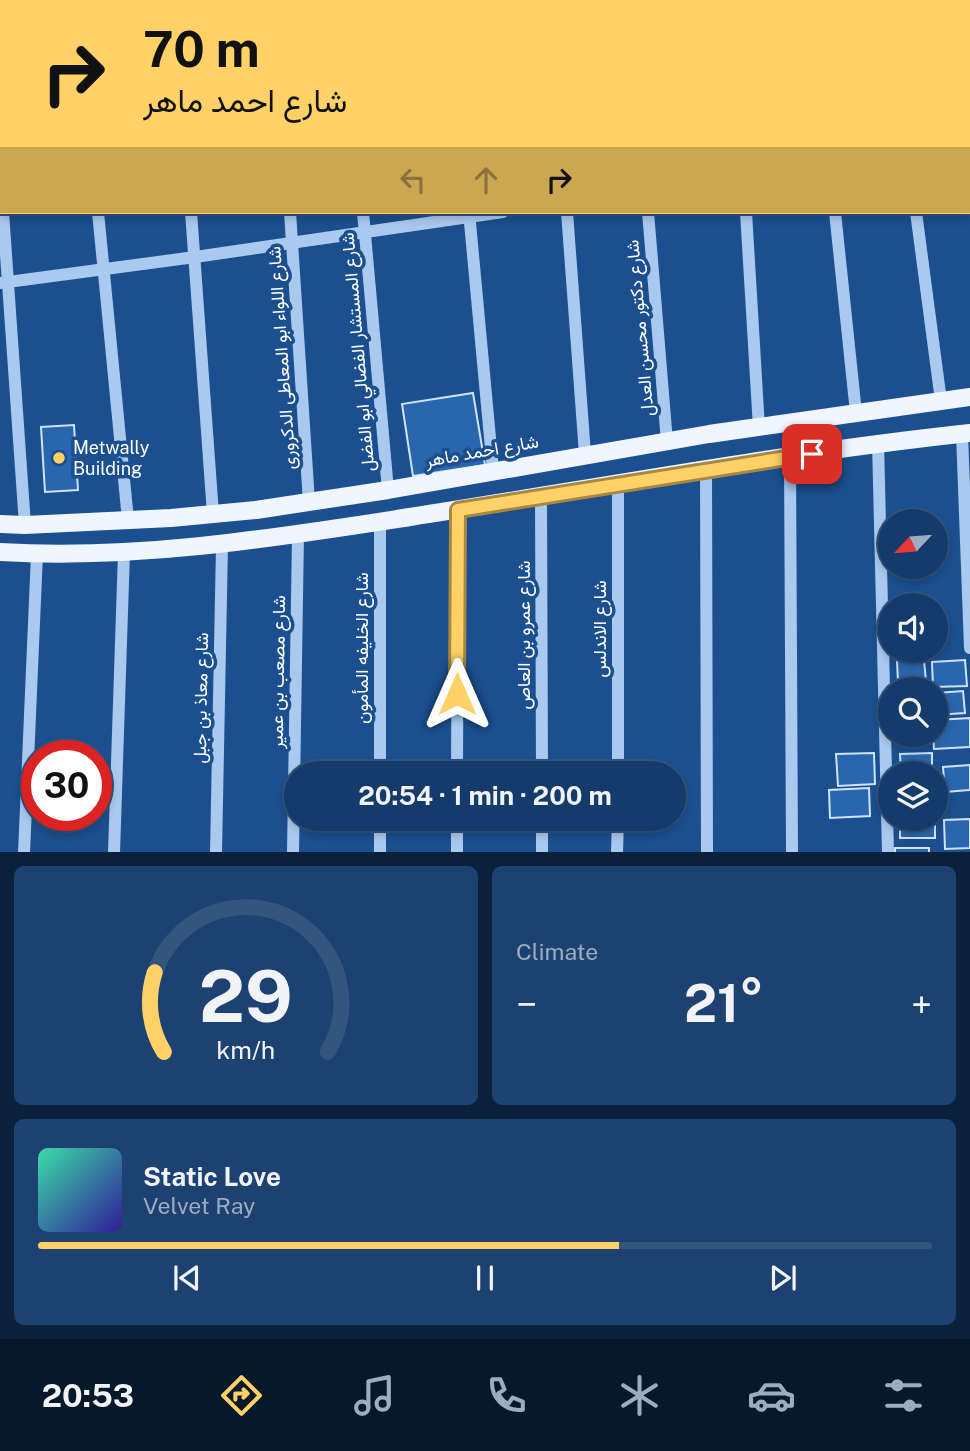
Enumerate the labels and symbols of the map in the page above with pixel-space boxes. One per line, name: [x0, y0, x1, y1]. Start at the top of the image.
street label: شارع المستشار الفضالي ابو الفضل: [337, 231, 383, 472]
street label: شارع دكتور محسن العدل: [621, 239, 660, 417]
street label: شارع اللواء ابو المعاطى الدكرورى: [263, 245, 302, 471]
pin: [782, 424, 842, 484]
street label: شارع احمد ماهر: [423, 430, 541, 473]
place label: Metwally Building: [73, 437, 150, 479]
marker: Metwally Building: [51, 450, 67, 466]
north arrow: [878, 509, 948, 579]
street label: شارع عمرو بن العاص: [513, 561, 536, 709]
street label: شارع الخليفه المأمون: [351, 572, 374, 724]
street label: شارع الاندلس: [589, 580, 612, 678]
street label: شارع مصعب بن عمير: [266, 595, 291, 750]
street label: شارع معاذ بن جبل: [189, 632, 214, 764]
position arrow: [420, 657, 494, 731]
speed limit sign: 30: [21, 740, 112, 831]

